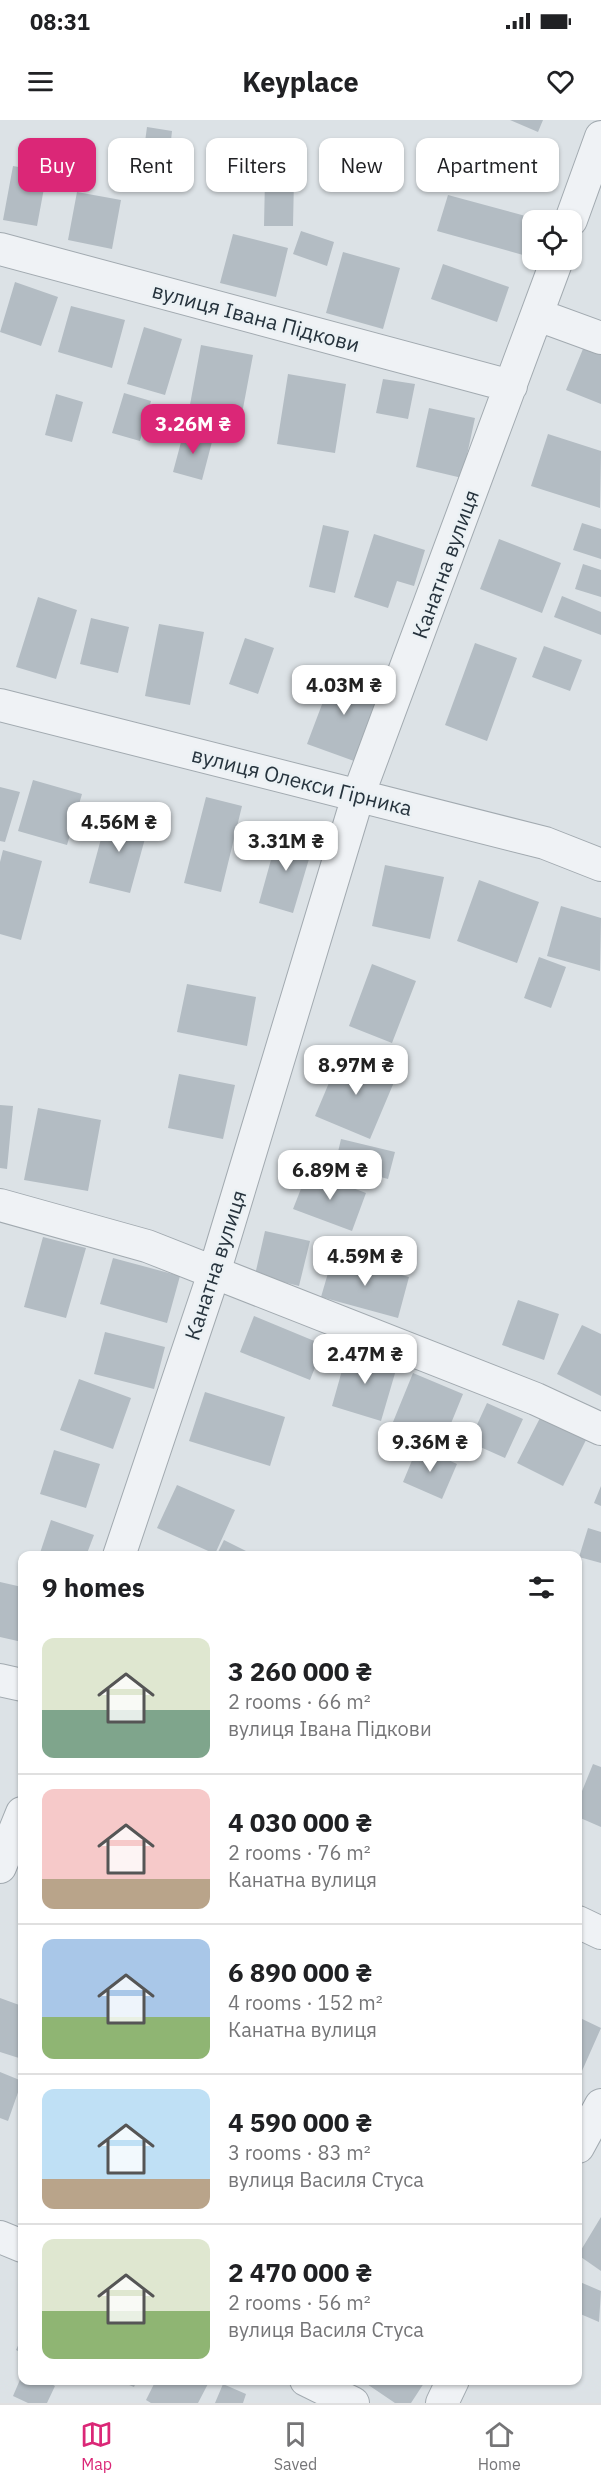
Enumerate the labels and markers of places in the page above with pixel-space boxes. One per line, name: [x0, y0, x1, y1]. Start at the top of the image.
pin: 3.26M ₴: [138, 404, 248, 455]
pin: 4.03M ₴: [289, 665, 399, 716]
pin: 4.56M ₴: [64, 802, 174, 853]
pin: 3.31M ₴: [231, 821, 341, 872]
pin: 8.97M ₴: [301, 1045, 411, 1096]
pin: 6.89M ₴: [275, 1150, 385, 1201]
pin: 4.59M ₴: [310, 1236, 420, 1287]
pin: 2.47M ₴: [310, 1334, 420, 1385]
pin: 9.36M ₴: [375, 1422, 485, 1473]

